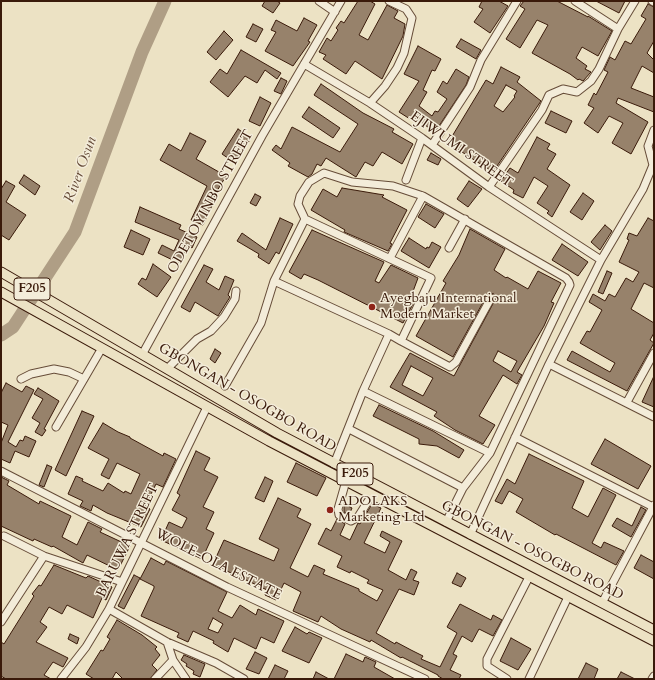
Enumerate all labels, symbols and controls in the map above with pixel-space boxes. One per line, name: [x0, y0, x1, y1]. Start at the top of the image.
street label: EJIWUMI STREET: [406, 108, 516, 192]
street label: ODETOYINBO STREET: [164, 127, 258, 277]
water label: River Osun: [61, 135, 101, 205]
road number: F205: [14, 278, 50, 300]
place label: Ayegbaju International Modern Market: [380, 291, 517, 324]
marker: Ayegbaju International Modern Market: [367, 302, 377, 312]
street label: GBONGAN - OSOGBO ROAD: [155, 340, 339, 456]
road number: F205: [337, 463, 373, 485]
street label: BARUWA STREET: [93, 481, 163, 601]
place label: ADOLAKS Marketing Ltd: [338, 494, 424, 526]
street label: GBONGAN - OSOGBO ROAD: [438, 498, 626, 604]
marker: ADOLAKS Marketing Ltd: [325, 505, 335, 515]
street label: WOLE-OLA ESTATE: [152, 526, 284, 604]

